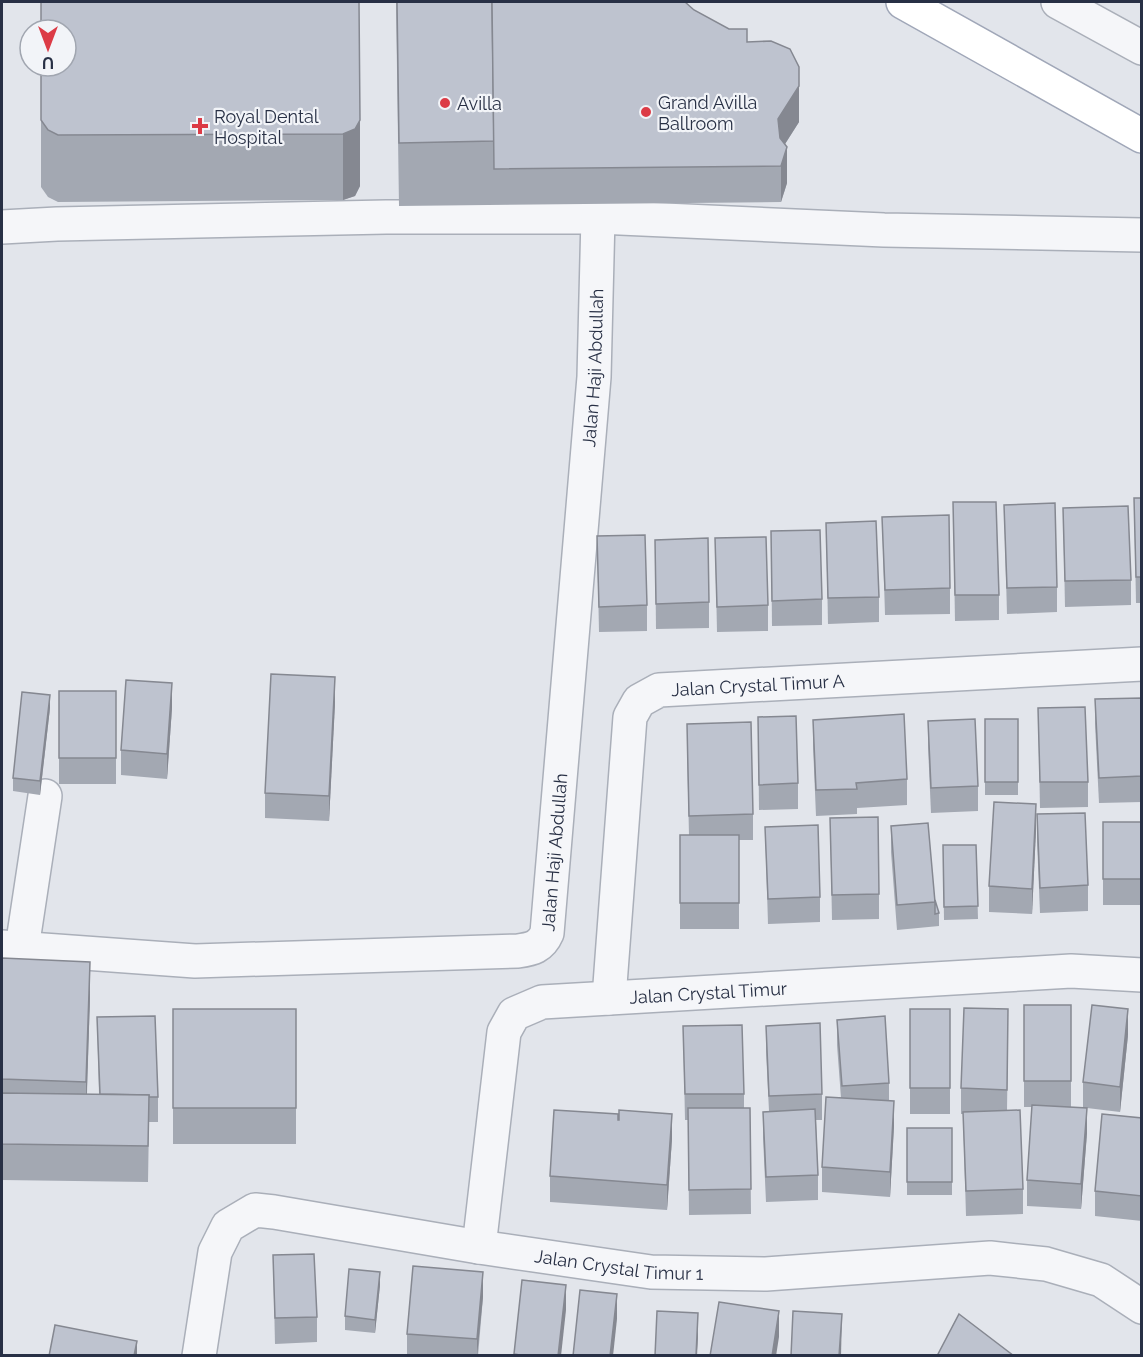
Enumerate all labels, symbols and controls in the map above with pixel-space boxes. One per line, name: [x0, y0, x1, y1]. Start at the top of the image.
north arrow: [18, 18, 78, 78]
text: U: [42, 53, 54, 72]
place label: Grand Avilla Ballroom: [658, 92, 757, 134]
place label: Avilla: [457, 93, 502, 114]
marker: Avilla: [438, 96, 452, 110]
marker: Grand Avilla Ballroom: [639, 105, 653, 119]
place label: Royal Dental Hospital: [214, 106, 319, 148]
marker: Royal Dental Hospital: [191, 117, 209, 135]
street label: Jalan Haji Abdullah: [578, 288, 607, 448]
street label: Jalan Crystal Timur A: [671, 670, 845, 700]
street label: Jalan Haji Abdullah: [537, 772, 571, 932]
street label: Jalan Crystal Timur: [629, 977, 788, 1007]
street label: Jalan Crystal Timur 1: [533, 1245, 704, 1283]

